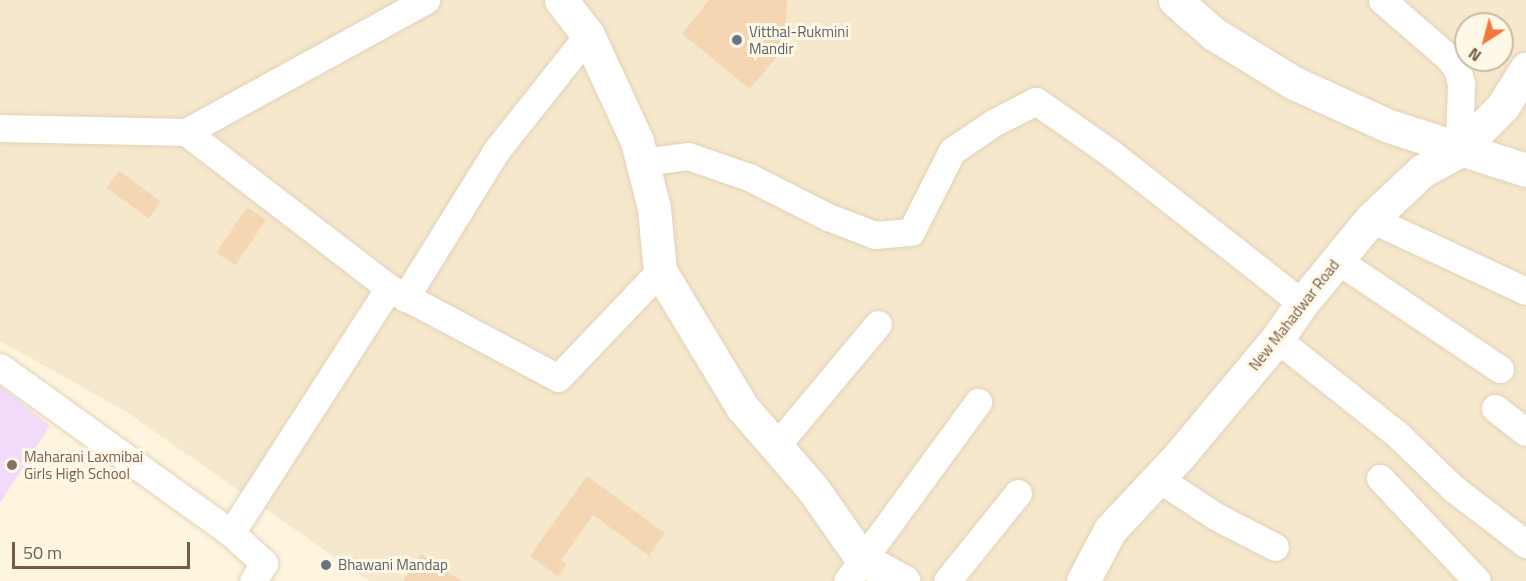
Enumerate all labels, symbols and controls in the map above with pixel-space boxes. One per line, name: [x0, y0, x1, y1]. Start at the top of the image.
north arrow: [1454, 12, 1514, 72]
place label: Vitthal-Rukmini Mandir: [749, 22, 849, 57]
marker: Vitthal-Rukmini Mandir: [730, 33, 744, 47]
text: N: [1463, 42, 1486, 68]
street label: New Mahadwar Road: [1245, 256, 1343, 374]
place label: Maharani Laxmibai Girls High School: [24, 447, 143, 482]
marker: Maharani Laxmibai Girls High School: [5, 458, 19, 472]
scale bar: [15, 530, 194, 568]
text: 50 m: [23, 539, 62, 566]
place label: Bhawani Mandap: [338, 556, 448, 574]
marker: Bhawani Mandap: [319, 558, 333, 572]

